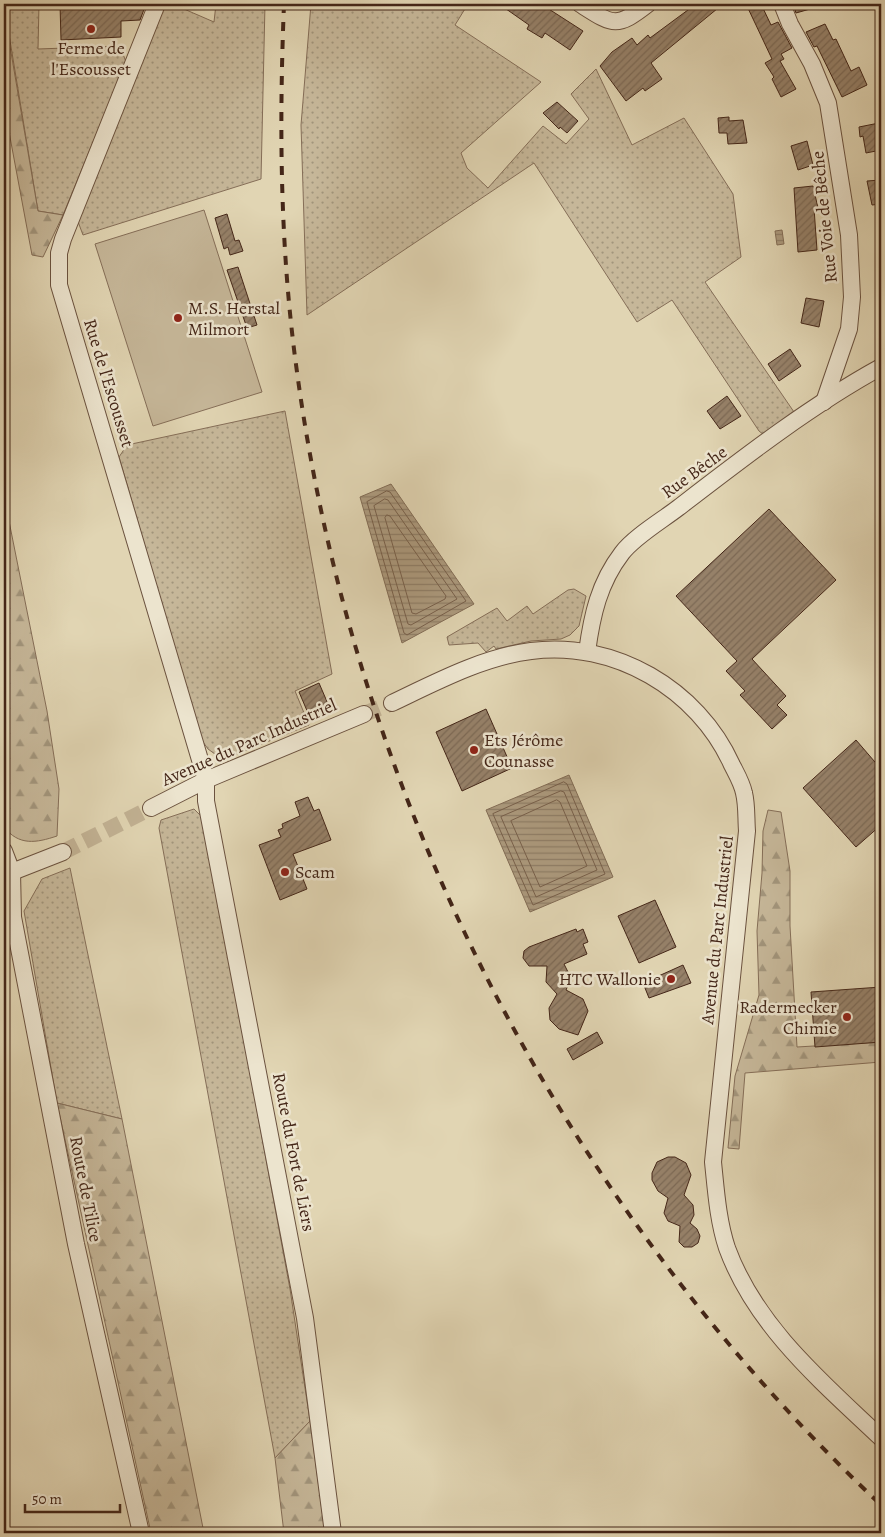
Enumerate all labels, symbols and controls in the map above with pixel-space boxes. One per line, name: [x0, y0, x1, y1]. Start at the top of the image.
marker: Ferme de l'Escousset: [85, 23, 97, 35]
place label: Ferme de l'Escousset: [51, 36, 131, 81]
street label: Rue Voie de Bêche: [805, 150, 843, 284]
place label: M.S. Herstal Milmort: [188, 296, 281, 341]
marker: M.S. Herstal Milmort: [172, 312, 184, 324]
street label: Rue de l'Escousset: [78, 316, 140, 450]
street label: Rue Bêche: [656, 440, 732, 504]
street label: Avenue du Parc Industriel: [157, 692, 341, 792]
place label: Ets Jérôme Counasse: [484, 728, 563, 773]
marker: Ets Jérôme Counasse: [468, 744, 480, 756]
street label: Avenue du Parc Industriel: [695, 834, 739, 1026]
place label: Scam: [295, 860, 335, 884]
marker: Scam: [279, 866, 291, 878]
place label: HTC Wallonie: [559, 967, 661, 991]
marker: HTC Wallonie: [665, 973, 677, 985]
place label: Radermecker Chimie: [739, 995, 837, 1040]
marker: Radermecker Chimie: [841, 1011, 853, 1023]
street label: Route du Fort de Liers: [267, 1071, 321, 1233]
street label: Route de Tilice: [64, 1134, 108, 1244]
scale bar: [25, 1482, 120, 1514]
text: 50 m: [32, 1489, 62, 1509]

